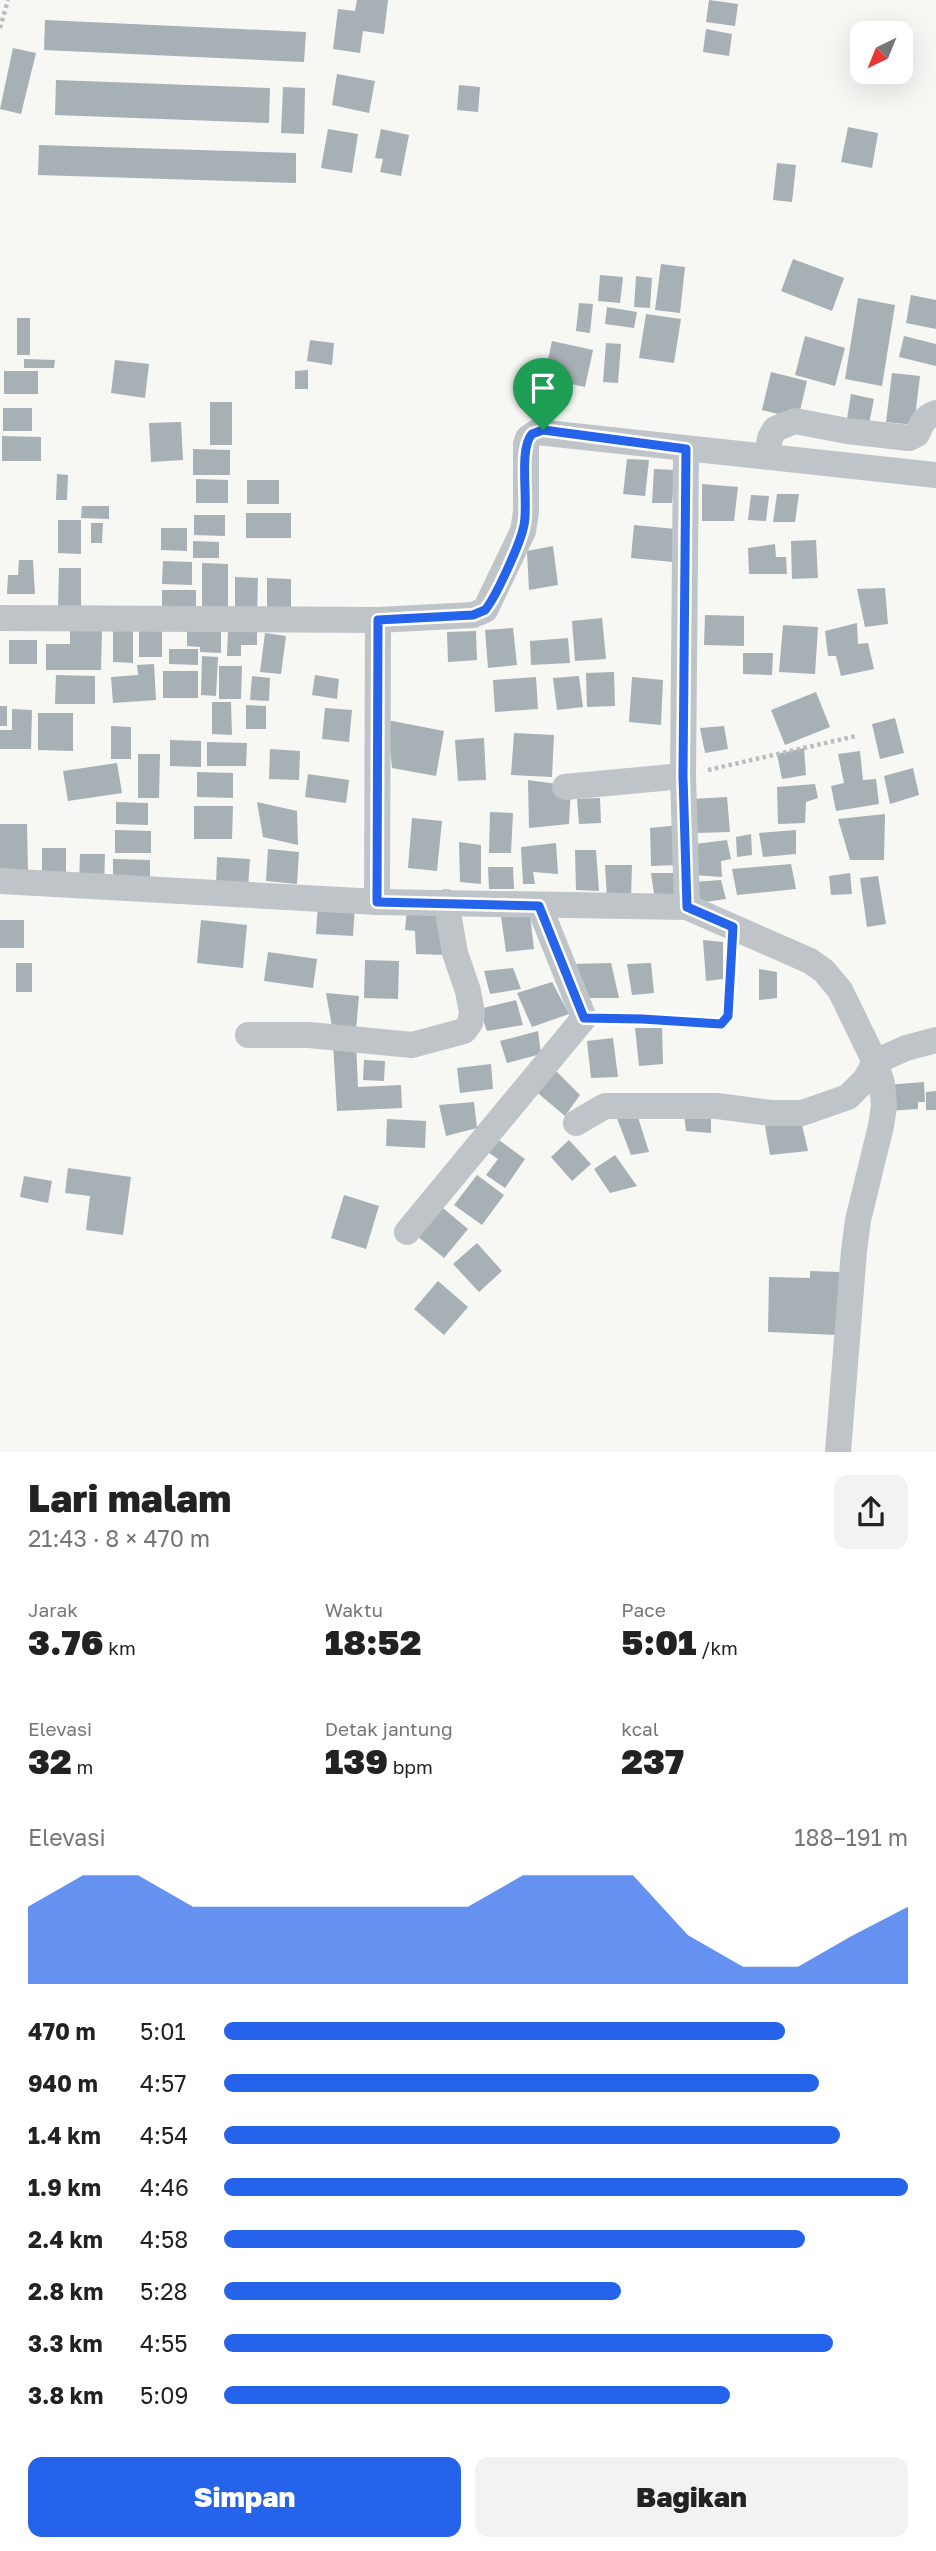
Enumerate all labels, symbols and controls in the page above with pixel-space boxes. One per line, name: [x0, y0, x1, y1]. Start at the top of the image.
north arrow: [850, 21, 914, 84]
map controls: [850, 21, 913, 84]
pin: [513, 358, 573, 430]
icon: arrive: [524, 369, 562, 407]
text: Lari malam: [28, 1475, 231, 1520]
button: share: [834, 1475, 908, 1549]
text: 21:43 · 8 × 470 m: [28, 1524, 210, 1552]
text: Jarak: [28, 1598, 78, 1621]
text: Waktu: [325, 1598, 383, 1621]
text: Pace: [621, 1598, 666, 1621]
text: 3.76: [28, 1621, 104, 1663]
text: 18:52: [325, 1621, 421, 1663]
text: 5:01: [621, 1621, 697, 1663]
text: km: [104, 1636, 136, 1659]
text: /km: [697, 1636, 738, 1659]
text: Elevasi: [28, 1717, 92, 1740]
text: Detak jantung: [325, 1717, 453, 1740]
text: kcal: [621, 1717, 659, 1740]
text: 32: [28, 1740, 72, 1782]
text: 139: [325, 1740, 388, 1782]
text: 237: [621, 1740, 684, 1782]
text: m: [72, 1755, 93, 1778]
text: bpm: [388, 1755, 433, 1778]
text: Elevasi: [28, 1823, 106, 1851]
text: 188–191 m: [794, 1823, 908, 1851]
text: 470 m: [28, 2017, 96, 2045]
text: 5:01: [140, 2017, 186, 2045]
text: 940 m: [28, 2069, 98, 2097]
text: 4:57: [140, 2069, 186, 2097]
text: 1.4 km: [28, 2121, 101, 2149]
text: 4:54: [140, 2121, 188, 2149]
text: 1.9 km: [28, 2173, 101, 2201]
text: 4:46: [140, 2173, 189, 2201]
text: 2.4 km: [28, 2225, 103, 2253]
text: 4:58: [140, 2225, 188, 2253]
text: 2.8 km: [28, 2277, 103, 2305]
text: 5:28: [140, 2277, 188, 2305]
text: 3.3 km: [28, 2329, 103, 2357]
text: 4:55: [140, 2329, 188, 2357]
text: 3.8 km: [28, 2381, 103, 2409]
text: 5:09: [140, 2381, 188, 2409]
button: Simpan: [28, 2457, 461, 2537]
button: Bagikan: [475, 2457, 908, 2537]

